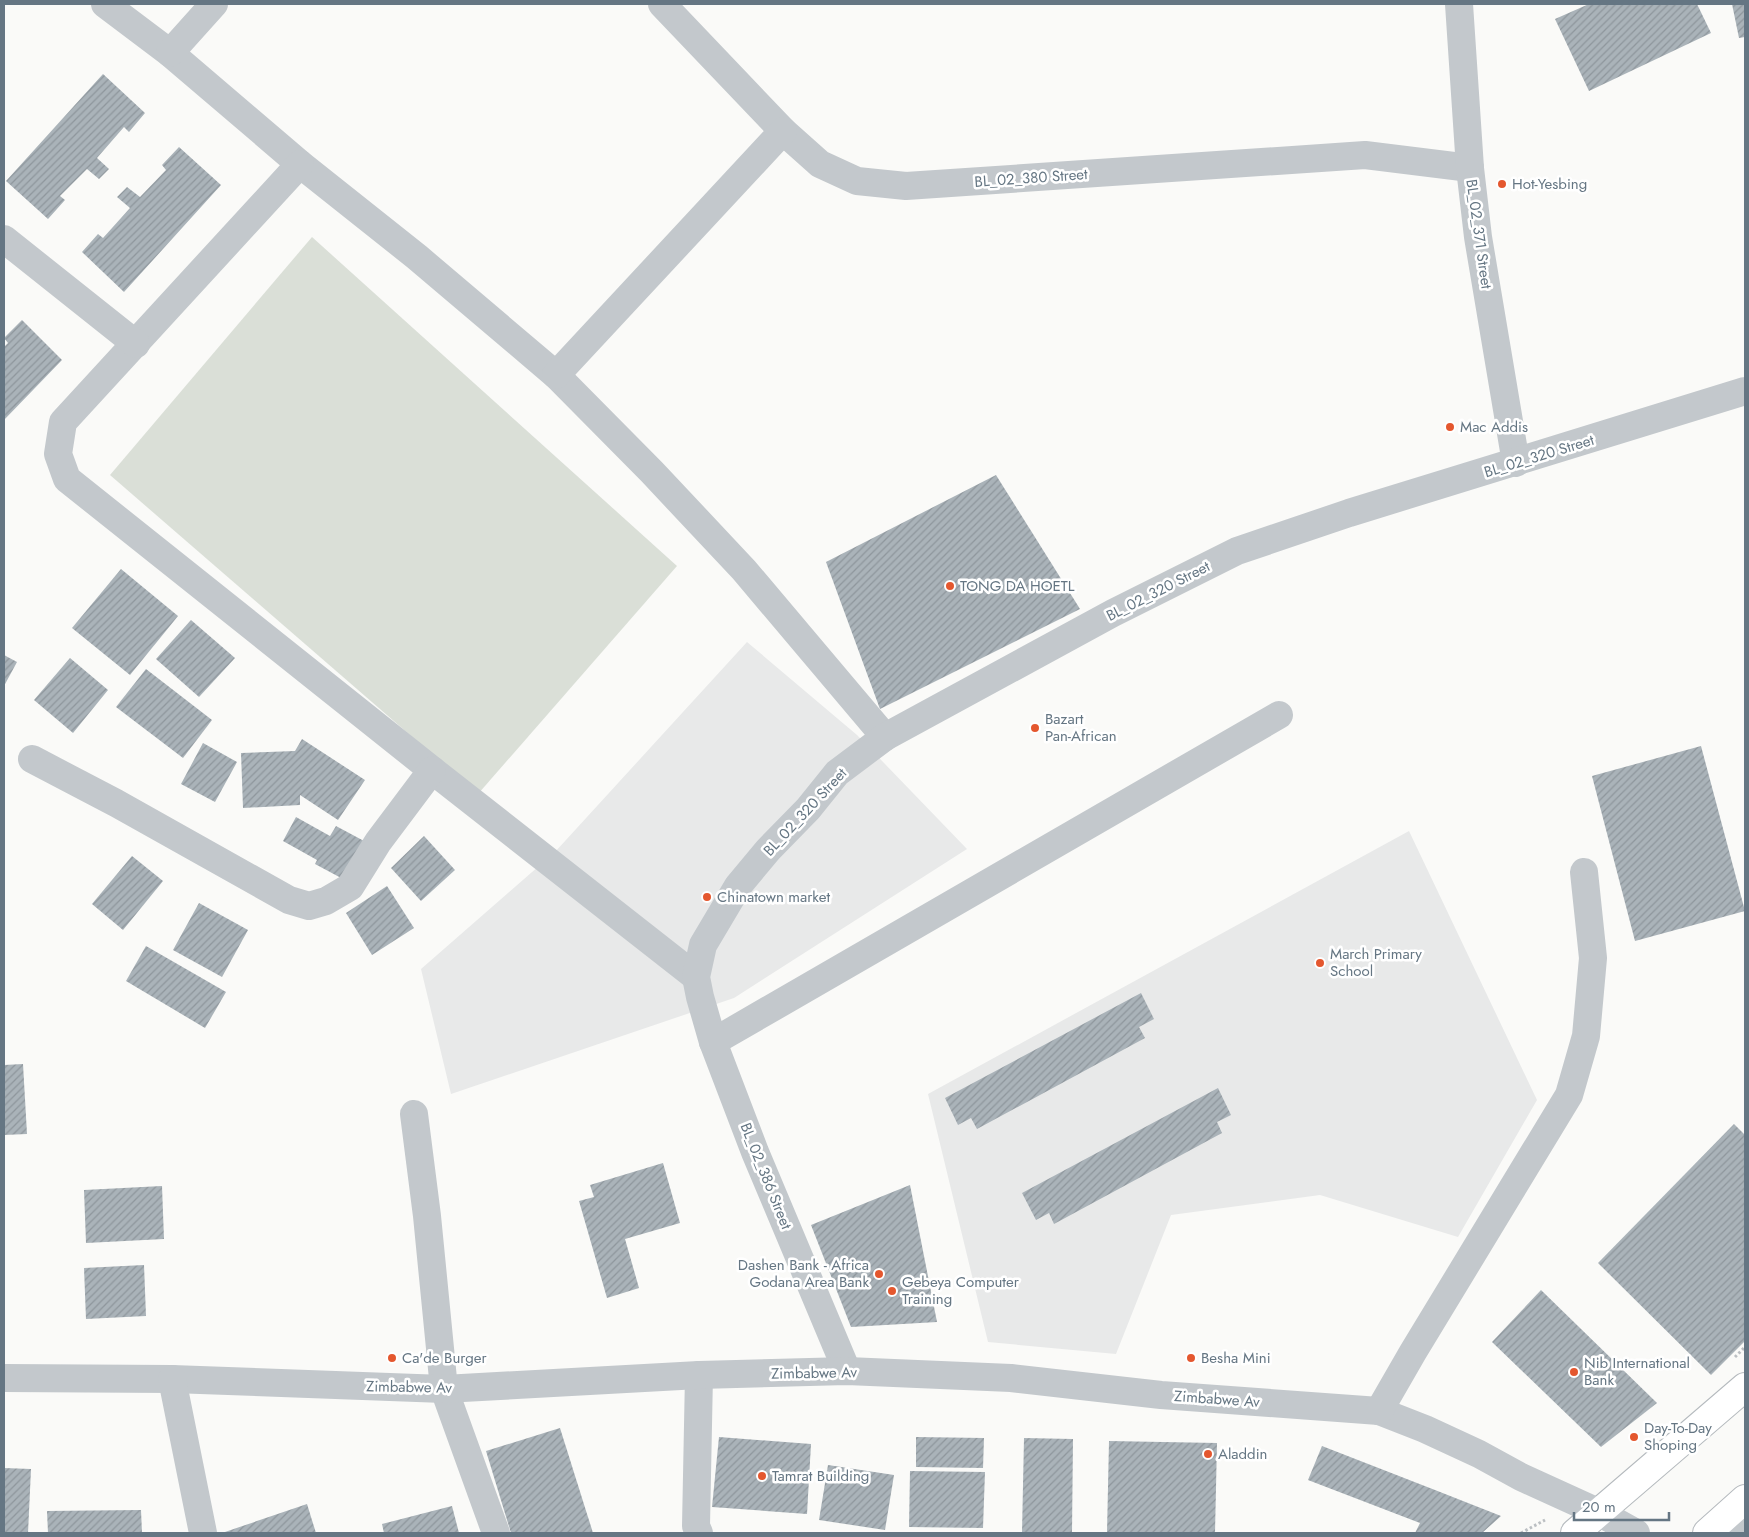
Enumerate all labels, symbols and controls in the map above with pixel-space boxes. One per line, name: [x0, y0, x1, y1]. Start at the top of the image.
street label: BL_02_380 Street: [974, 163, 1089, 193]
place label: Hot-Yesbing: [1512, 173, 1587, 195]
street label: BL_02_371 Street: [1460, 178, 1498, 291]
marker: Hot-Yesbing: [1496, 178, 1508, 190]
place label: Mac Addis: [1460, 416, 1528, 438]
marker: Mac Addis: [1444, 421, 1456, 433]
street label: BL_02_320 Street: [1481, 429, 1597, 483]
street label: BL_02_320 Street: [1102, 555, 1214, 627]
place label: TONG DA HOETL: [960, 575, 1075, 597]
marker: TONG DA HOETL: [944, 580, 956, 592]
place label: Bazart Pan-African: [1045, 708, 1117, 747]
marker: Bazart Pan-African: [1029, 722, 1041, 734]
street label: BL_02_320 Street: [758, 763, 852, 861]
place label: Chinatown market: [717, 886, 830, 908]
marker: Chinatown market: [701, 891, 713, 903]
place label: March Primary School: [1330, 943, 1422, 982]
marker: March Primary School: [1314, 957, 1326, 969]
street label: BL_02_386 Street: [735, 1120, 798, 1233]
place label: Dashen Bank - Africa Godana Area Bank: [738, 1254, 869, 1293]
marker: Dashen Bank - Africa Godana Area Bank: [873, 1268, 885, 1280]
place label: Gebeya Computer Training: [902, 1271, 1020, 1310]
marker: Gebeya Computer Training: [886, 1285, 898, 1297]
place label: Ca'de Burger: [402, 1347, 488, 1369]
place label: Besha Mini: [1201, 1347, 1271, 1369]
marker: Ca'de Burger: [386, 1352, 398, 1364]
marker: Besha Mini: [1185, 1352, 1197, 1364]
place label: Nib International Bank: [1584, 1352, 1690, 1391]
street label: Zimbabwe Av: [771, 1361, 857, 1385]
marker: Nib International Bank: [1568, 1366, 1580, 1378]
street label: Zimbabwe Av: [366, 1375, 452, 1399]
street label: Zimbabwe Av: [1173, 1385, 1261, 1413]
place label: Day-To-Day Shoping: [1644, 1417, 1712, 1456]
marker: Day-To-Day Shoping: [1628, 1431, 1640, 1443]
place label: Aladdin: [1218, 1443, 1267, 1465]
marker: Aladdin: [1202, 1448, 1214, 1460]
place label: Tamrat Building: [772, 1465, 869, 1487]
marker: Tamrat Building: [756, 1470, 768, 1482]
scale bar: [1574, 1490, 1669, 1522]
text: 20 m: [1582, 1496, 1616, 1518]

